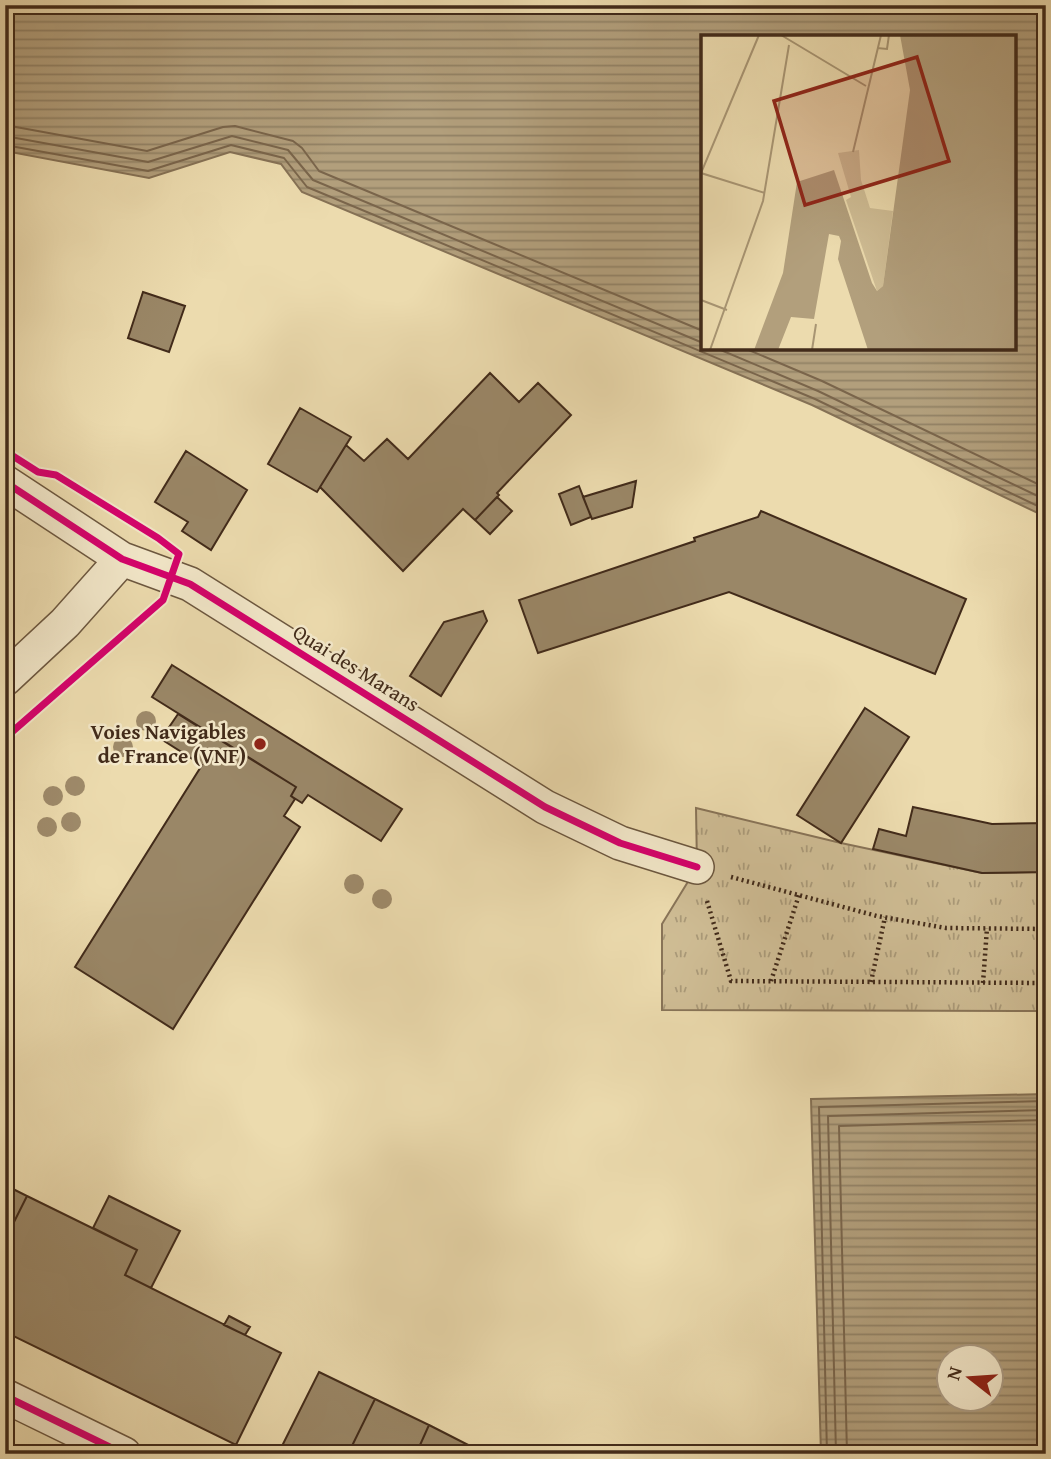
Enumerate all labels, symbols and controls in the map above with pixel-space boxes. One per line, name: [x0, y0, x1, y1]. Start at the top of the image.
inset map: [701, 35, 1016, 350]
street label: Quai des Marans: [287, 616, 426, 719]
place label: Voies Navigables de France (VNF): [91, 716, 246, 771]
marker: Voies Navigables de France (VNF): [252, 736, 268, 752]
north arrow: [936, 1344, 1006, 1414]
text: N: [938, 1363, 969, 1383]

